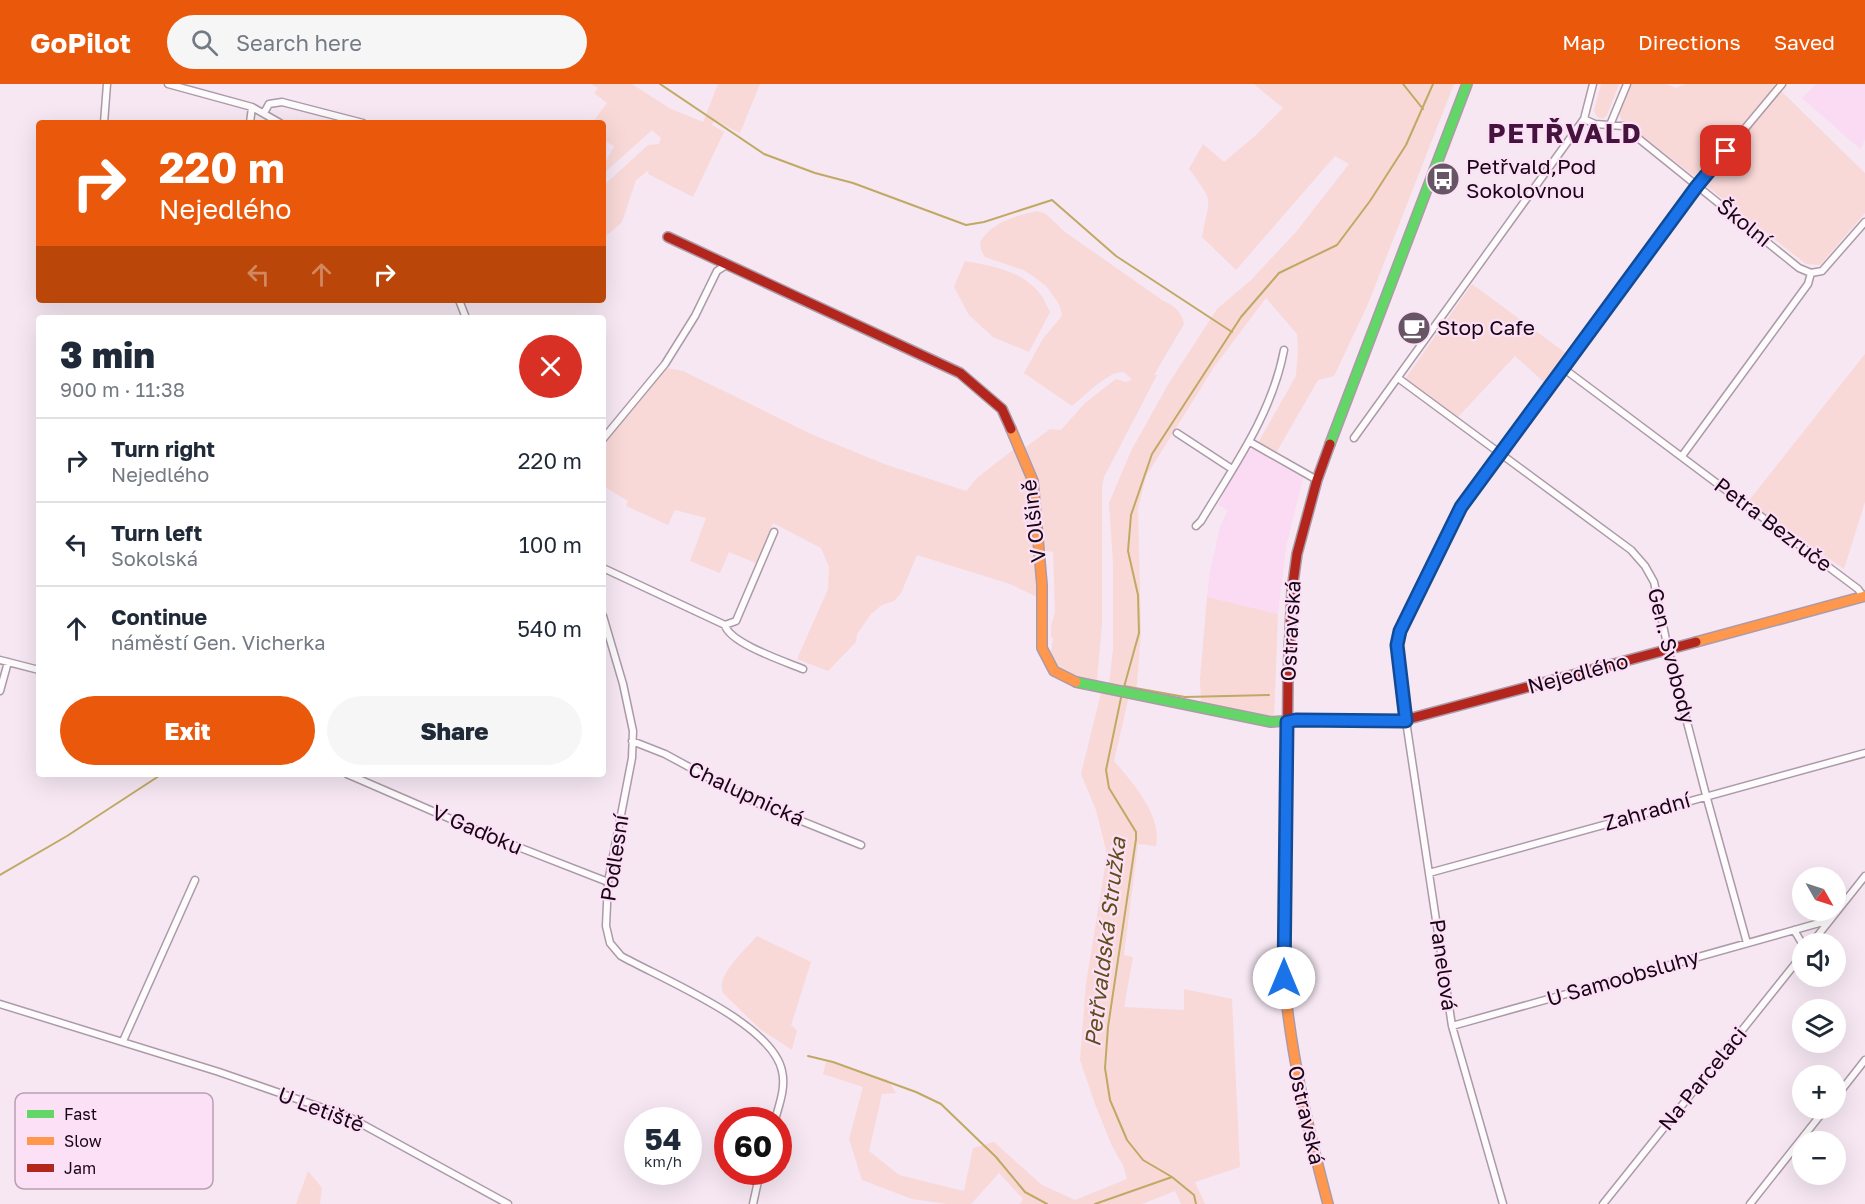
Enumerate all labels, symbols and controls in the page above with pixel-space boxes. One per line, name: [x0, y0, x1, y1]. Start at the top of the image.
search box: [167, 15, 587, 69]
text: GoPilot: [30, 26, 131, 59]
icon: search: [188, 26, 221, 59]
text: Search here: [236, 29, 362, 56]
text: Map: [1562, 29, 1605, 55]
text: Directions: [1638, 29, 1741, 55]
text: Saved: [1774, 29, 1835, 55]
district label: PETŘVALD: [1488, 117, 1642, 149]
pin: [1700, 125, 1751, 176]
icon: arrive: [1709, 134, 1742, 167]
text: 220 m: [159, 142, 285, 192]
icon: right: [60, 144, 138, 222]
place label: Petřvald,Pod Sokolovnou: [1466, 153, 1596, 203]
bus stop icon: Petřvald,Pod Sokolovnou: [1425, 161, 1461, 197]
street label: Školní: [1712, 192, 1778, 253]
text: Nejedlého: [159, 193, 292, 225]
icon: left: [242, 258, 275, 291]
icon: ahead: [305, 258, 338, 291]
icon: right: [368, 258, 401, 291]
cafe icon: Stop Cafe: [1396, 310, 1432, 346]
place label: Stop Cafe: [1437, 314, 1535, 340]
text: 3 min: [60, 333, 155, 376]
button: close: [519, 335, 582, 398]
text: 900 m · 11:38: [60, 377, 185, 401]
text: Turn right: [111, 435, 215, 462]
icon: right: [60, 444, 93, 477]
text: 220 m: [518, 447, 582, 474]
text: Nejedlého: [111, 462, 209, 486]
street label: Petra Bezruče: [1710, 471, 1838, 577]
street label: V Olšině: [1015, 478, 1051, 564]
text: Turn left: [111, 519, 202, 546]
icon: left: [60, 528, 93, 561]
text: 100 m: [519, 531, 582, 558]
text: Sokolská: [111, 546, 198, 570]
street label: Ostravská: [1274, 580, 1306, 682]
street label: Gen. Svobody: [1643, 585, 1701, 726]
text: Continue: [111, 603, 207, 630]
icon: ahead: [60, 612, 93, 645]
text: 540 m: [517, 615, 582, 642]
text: náměstí Gen. Vicherka: [111, 630, 326, 654]
street label: Nejedlého: [1525, 647, 1631, 699]
button: Exit: [60, 696, 315, 765]
button: Share: [327, 696, 582, 765]
street label: Chalupnická: [684, 755, 809, 831]
street label: Zahradní: [1601, 786, 1694, 836]
street label: V Gaďoku: [428, 798, 527, 860]
street label: Podlesní: [594, 811, 634, 903]
water label: Petřvaldská Stružka: [1078, 834, 1131, 1048]
north arrow: [1792, 867, 1846, 921]
map controls: [1792, 867, 1846, 1185]
street label: Panelová: [1425, 917, 1463, 1012]
button: sound: [1792, 933, 1846, 987]
street label: U Samoobsluhy: [1543, 943, 1702, 1011]
position arrow: [1252, 946, 1316, 1010]
button: layers: [1792, 999, 1846, 1053]
street label: Na Parcelaci: [1653, 1021, 1752, 1135]
street label: Ostravská: [1283, 1063, 1331, 1167]
button: +: [1792, 1065, 1846, 1119]
street label: U Letiště: [275, 1081, 368, 1137]
legend: [15, 1093, 213, 1189]
text: Fast: [64, 1104, 97, 1124]
speed limit sign: 60: [714, 1107, 792, 1185]
text: 54: [644, 1121, 682, 1157]
text: Slow: [64, 1131, 102, 1151]
button: −: [1792, 1131, 1846, 1185]
text: km/h: [644, 1152, 682, 1170]
text: Jam: [64, 1158, 96, 1178]

